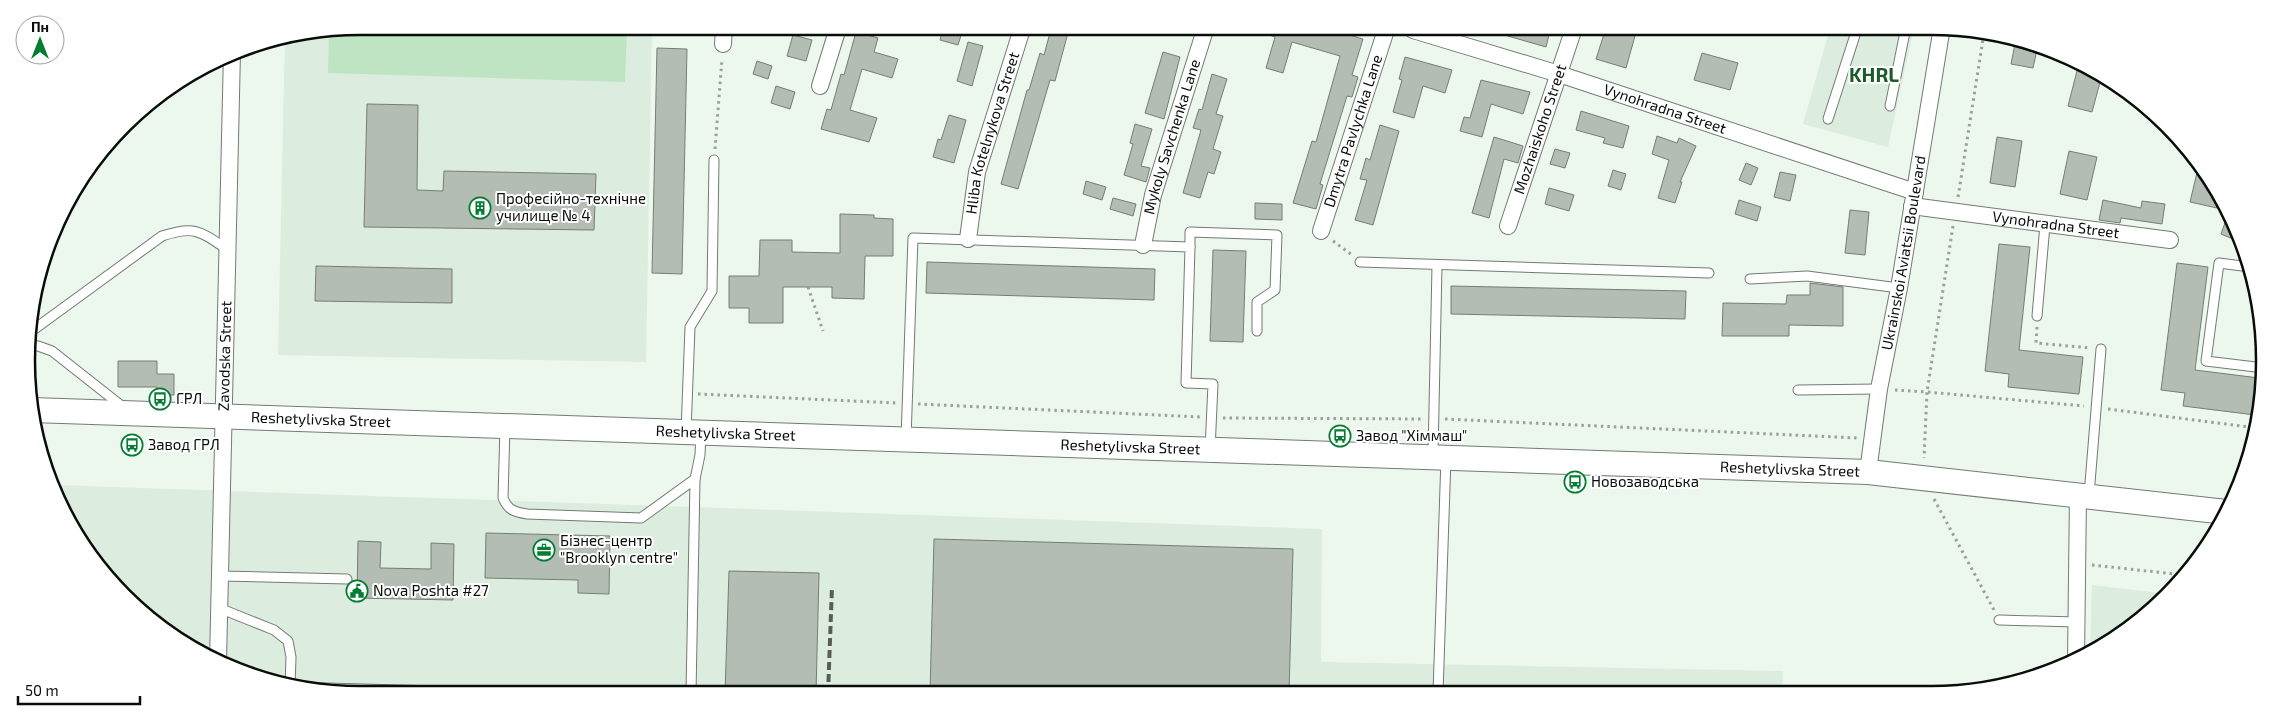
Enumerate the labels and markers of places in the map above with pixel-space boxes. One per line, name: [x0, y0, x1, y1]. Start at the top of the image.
place label: Професійно-технічне училище № 4: [496, 189, 646, 225]
building icon: Професійно-технічне училище № 4: [468, 196, 492, 220]
bus stop icon: ГРЛ: [148, 387, 172, 411]
place label: ГРЛ: [176, 389, 202, 407]
bus stop icon: Завод "Хіммаш": [1328, 424, 1352, 448]
place label: Завод "Хіммаш": [1356, 426, 1467, 444]
bus stop icon: Завод ГРЛ: [120, 433, 144, 457]
place label: Завод ГРЛ: [148, 435, 220, 453]
bus stop icon: Новозаводська: [1563, 470, 1587, 494]
place label: Новозаводська: [1591, 472, 1699, 490]
place label: Бізнес-центр "Brooklyn centre": [560, 531, 678, 566]
office icon: Бізнес-центр "Brooklyn centre": [532, 538, 556, 562]
public building icon: Nova Poshta #27: [345, 579, 369, 603]
place label: Nova Poshta #27: [373, 581, 489, 599]

